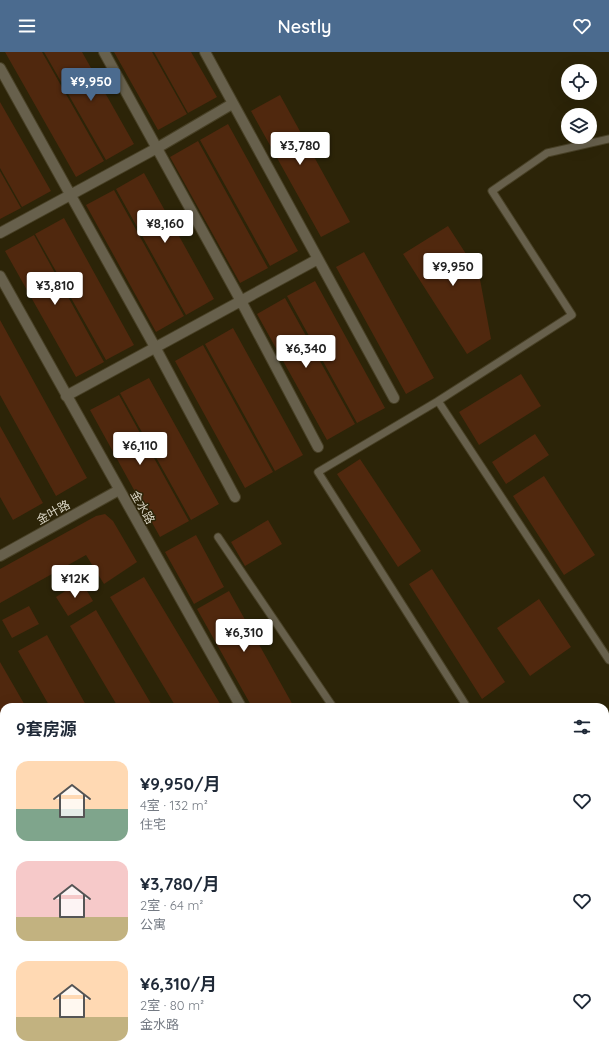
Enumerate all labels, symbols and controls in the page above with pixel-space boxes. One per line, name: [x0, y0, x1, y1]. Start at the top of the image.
icon: menu: [16, 15, 38, 37]
text: Nestly: [277, 15, 332, 38]
icon: heart: [571, 15, 593, 37]
map controls: [561, 64, 597, 144]
button: locate: [561, 64, 597, 100]
pin: ¥9,950: [58, 68, 124, 102]
text: ¥9,950: [70, 73, 112, 89]
button: layers: [561, 108, 597, 144]
pin: ¥3,780: [267, 132, 333, 166]
text: ¥3,780: [280, 137, 320, 153]
pin: ¥8,160: [132, 210, 198, 244]
text: ¥8,160: [146, 215, 184, 231]
pin: ¥9,950: [420, 253, 486, 287]
text: ¥9,950: [432, 258, 474, 274]
pin: ¥3,810: [22, 272, 88, 306]
text: ¥3,810: [36, 277, 74, 293]
pin: ¥6,340: [273, 335, 339, 369]
text: ¥6,340: [285, 340, 327, 356]
pin: ¥6,110: [107, 432, 173, 466]
text: ¥6,110: [122, 437, 158, 453]
street label: 金水路: [128, 488, 158, 526]
street label: 金叶路: [34, 497, 72, 527]
pin: ¥12K: [51, 565, 99, 599]
text: ¥12K: [61, 570, 89, 586]
pin: ¥6,310: [211, 619, 277, 653]
text: ¥6,310: [225, 624, 263, 640]
icon: filters: [571, 716, 593, 738]
text: 9套房源: [16, 718, 77, 739]
text: ¥9,950/月: [140, 773, 221, 794]
icon: home: [48, 777, 96, 825]
icon: heart: [571, 790, 593, 812]
text: 4室 · 132 m²: [140, 797, 208, 813]
text: 住宅: [140, 816, 166, 832]
text: ¥3,780/月: [140, 873, 220, 894]
icon: home: [48, 877, 96, 925]
icon: heart: [571, 890, 593, 912]
text: 2室 · 64 m²: [140, 897, 203, 913]
text: 公寓: [140, 916, 166, 932]
text: ¥6,310/月: [140, 973, 217, 994]
icon: home: [48, 977, 96, 1025]
icon: heart: [571, 990, 593, 1012]
text: 2室 · 80 m²: [140, 997, 204, 1013]
text: 金水路: [140, 1016, 179, 1032]

